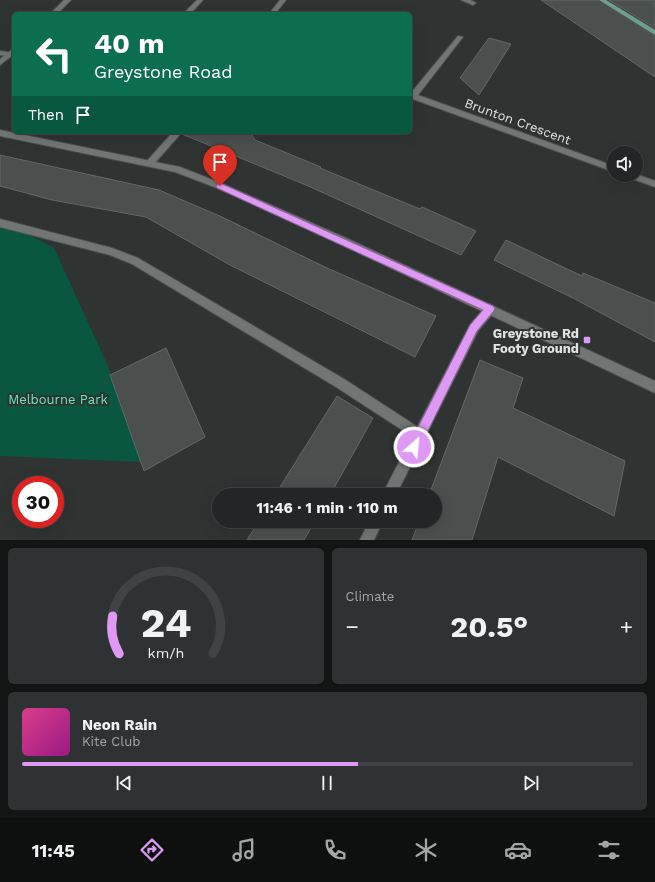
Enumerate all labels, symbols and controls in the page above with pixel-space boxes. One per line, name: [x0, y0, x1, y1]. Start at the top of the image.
text: 40 m: [94, 27, 164, 60]
icon: left: [28, 28, 80, 80]
text: Greystone Road: [94, 61, 233, 82]
street label: Brunton Crescent: [463, 95, 574, 148]
icon: arrive: [72, 104, 94, 126]
text: Then: [28, 106, 64, 124]
pin: [203, 145, 237, 186]
map controls: [607, 146, 643, 182]
button: sound: [607, 146, 643, 182]
icon: arrive: [209, 151, 231, 173]
place label: Greystone Rd Footy Ground: [493, 326, 579, 356]
marker: Greystone Rd Footy Ground: [582, 335, 592, 345]
park label: Melbourne Park: [8, 392, 108, 407]
position arrow: [393, 426, 435, 468]
speed limit sign: 30: [12, 476, 64, 528]
text: 11:46 · 1 min · 110 m: [256, 499, 398, 517]
text: Climate: [346, 589, 394, 604]
text: 24: [140, 598, 191, 647]
text: 20.5°: [450, 609, 528, 644]
text: −: [346, 614, 359, 639]
text: +: [620, 614, 633, 639]
text: km/h: [147, 645, 184, 661]
text: Neon Rain: [82, 716, 157, 734]
text: Kite Club: [82, 734, 140, 749]
icon: previous: [113, 772, 135, 794]
icon: pause: [316, 772, 338, 794]
icon: next: [520, 772, 542, 794]
icon: directions: [138, 836, 166, 864]
icon: music: [230, 836, 258, 864]
icon: phone: [321, 836, 349, 864]
icon: climate: [412, 836, 440, 864]
icon: car: [504, 836, 532, 864]
icon: filters: [595, 836, 623, 864]
text: 11:45: [32, 840, 75, 861]

